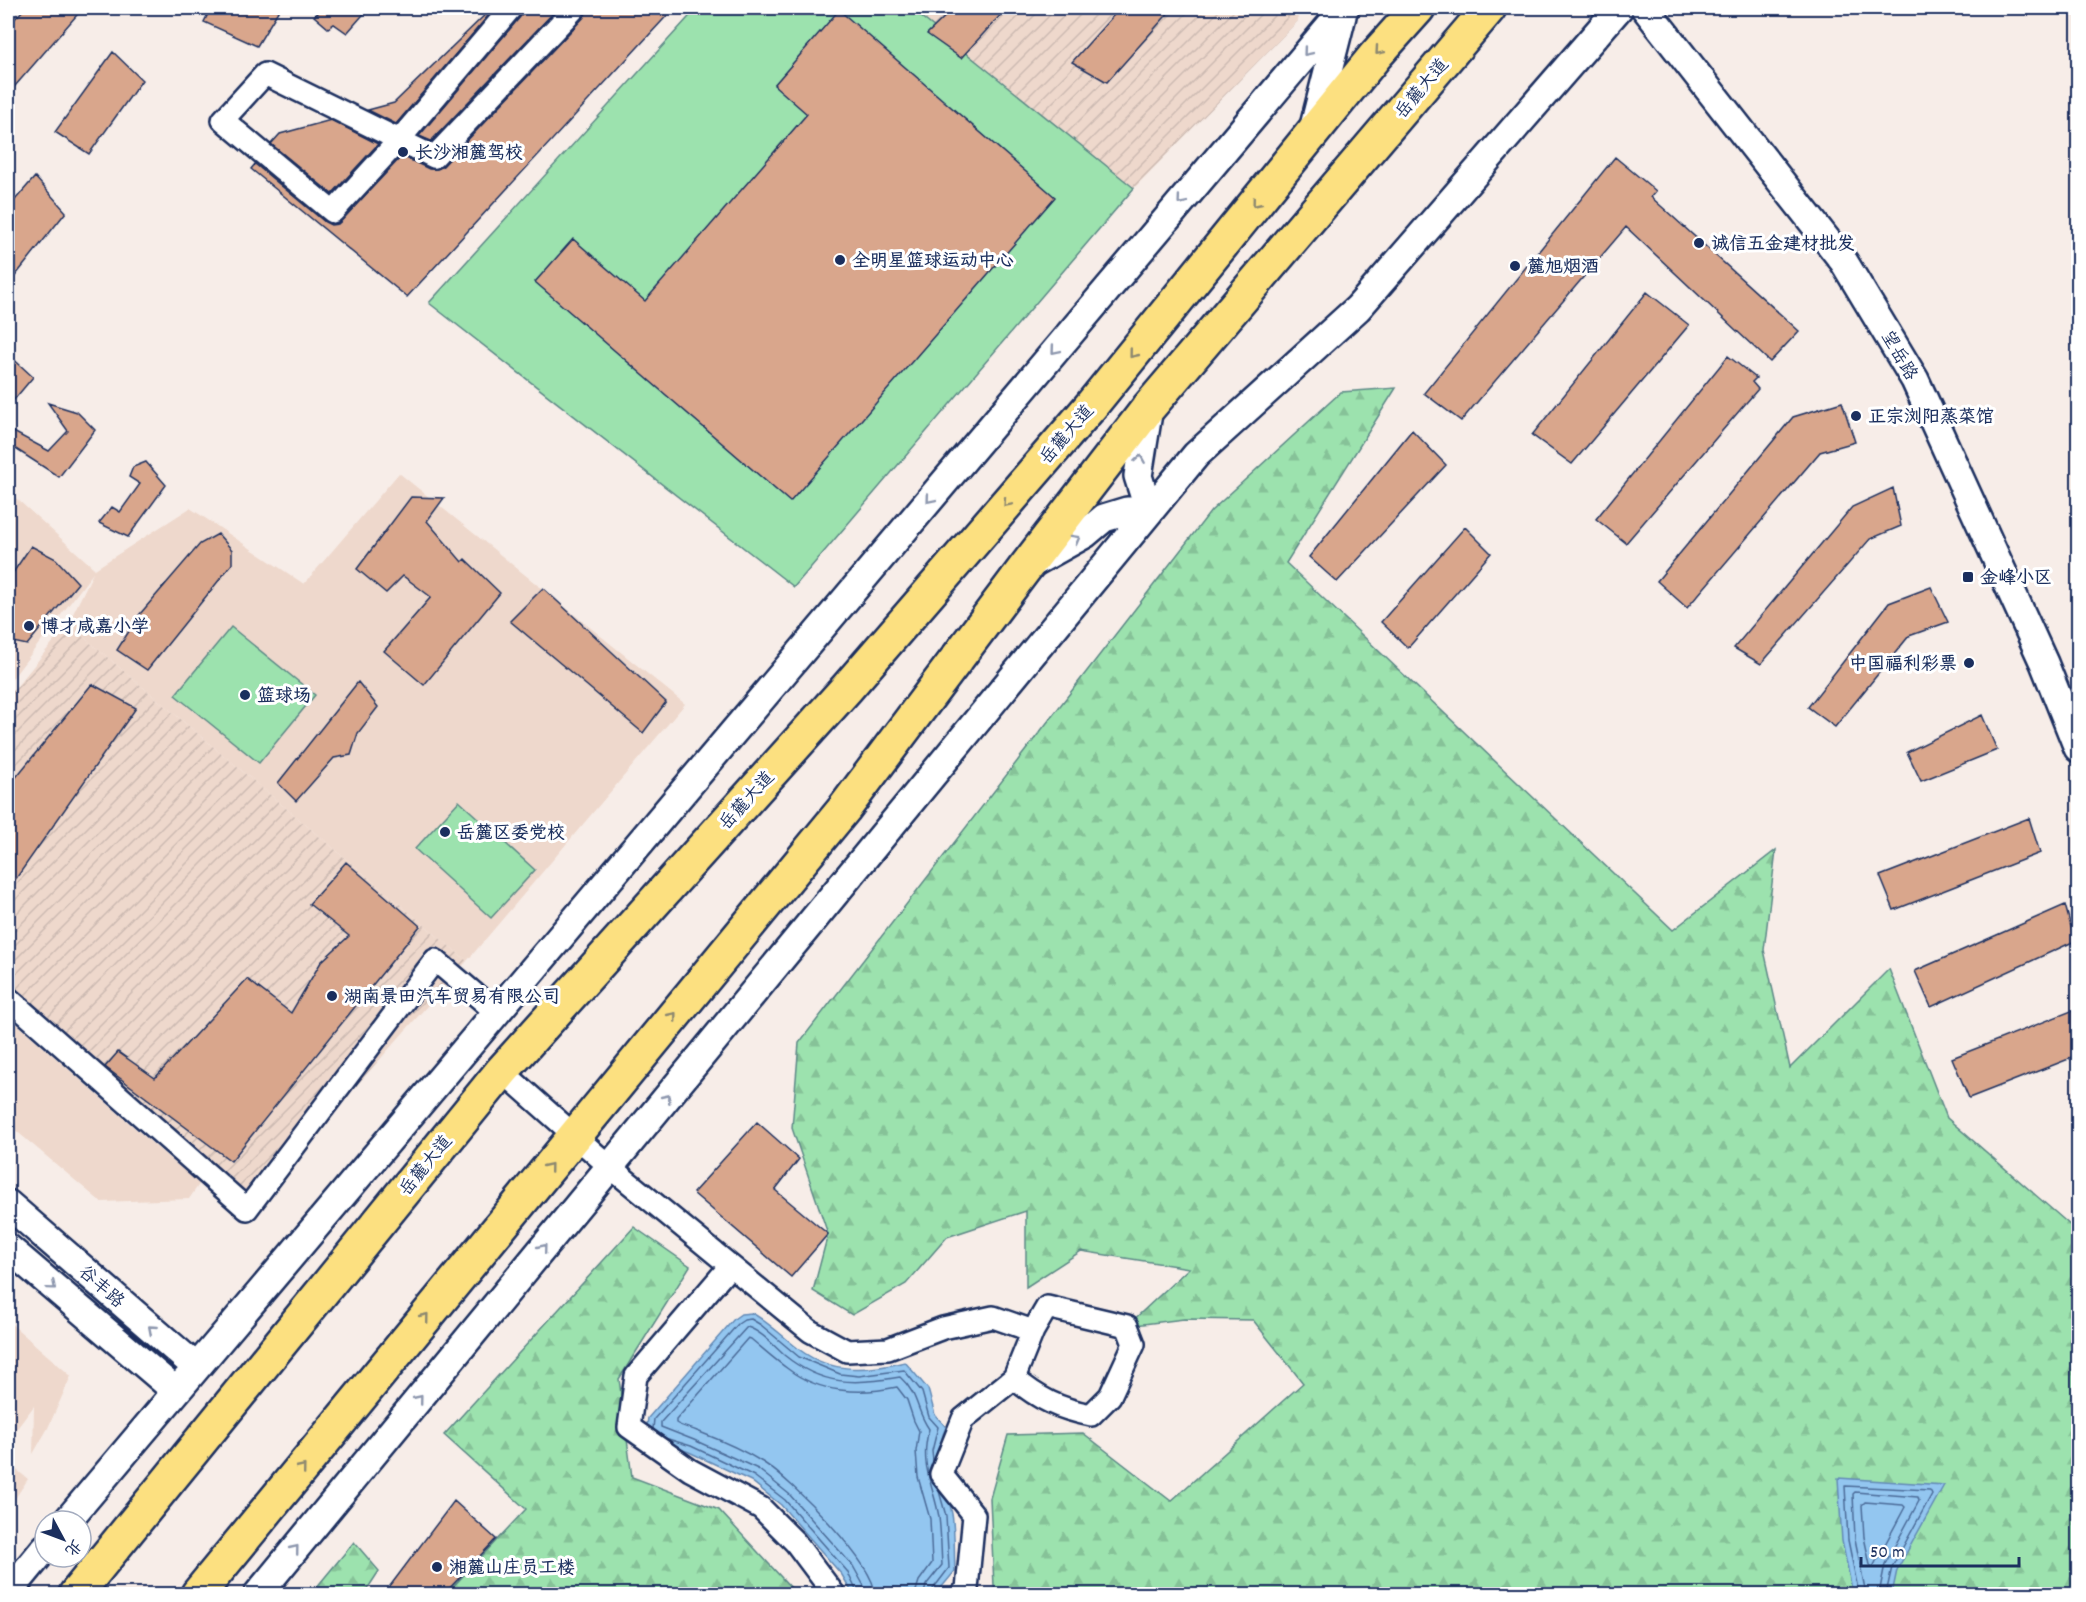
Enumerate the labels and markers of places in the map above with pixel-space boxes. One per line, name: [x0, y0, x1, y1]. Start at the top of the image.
place label: 长沙湘麓驾校: [415, 142, 523, 167]
marker: 长沙湘麓驾校: [396, 145, 410, 159]
place label: 诚信五金建材批发: [1711, 233, 1855, 258]
marker: 诚信五金建材批发: [1692, 236, 1706, 250]
place label: 全明星篮球运动中心: [852, 250, 1014, 275]
marker: 全明星篮球运动中心: [833, 253, 847, 267]
place label: 麓旭烟酒: [1527, 256, 1599, 281]
marker: 麓旭烟酒: [1508, 259, 1522, 273]
place label: 正宗浏阳蒸菜馆: [1868, 406, 1994, 431]
marker: 正宗浏阳蒸菜馆: [1849, 409, 1863, 423]
place label: 金峰小区: [1980, 567, 2052, 592]
marker: 金峰小区: [1961, 570, 1975, 584]
place label: 博才咸嘉小学: [41, 616, 149, 641]
marker: 博才咸嘉小学: [22, 619, 36, 633]
place label: 中国福利彩票: [1849, 653, 1957, 678]
marker: 中国福利彩票: [1962, 656, 1976, 670]
place label: 篮球场: [257, 685, 311, 710]
marker: 篮球场: [238, 688, 252, 702]
place label: 岳麓区委党校: [457, 822, 565, 847]
marker: 岳麓区委党校: [438, 825, 452, 839]
place label: 湖南景田汽车贸易有限公司: [344, 986, 560, 1011]
marker: 湖南景田汽车贸易有限公司: [325, 989, 339, 1003]
place label: 湘麓山庄员工楼: [449, 1557, 575, 1582]
marker: 湘麓山庄员工楼: [430, 1560, 444, 1574]

